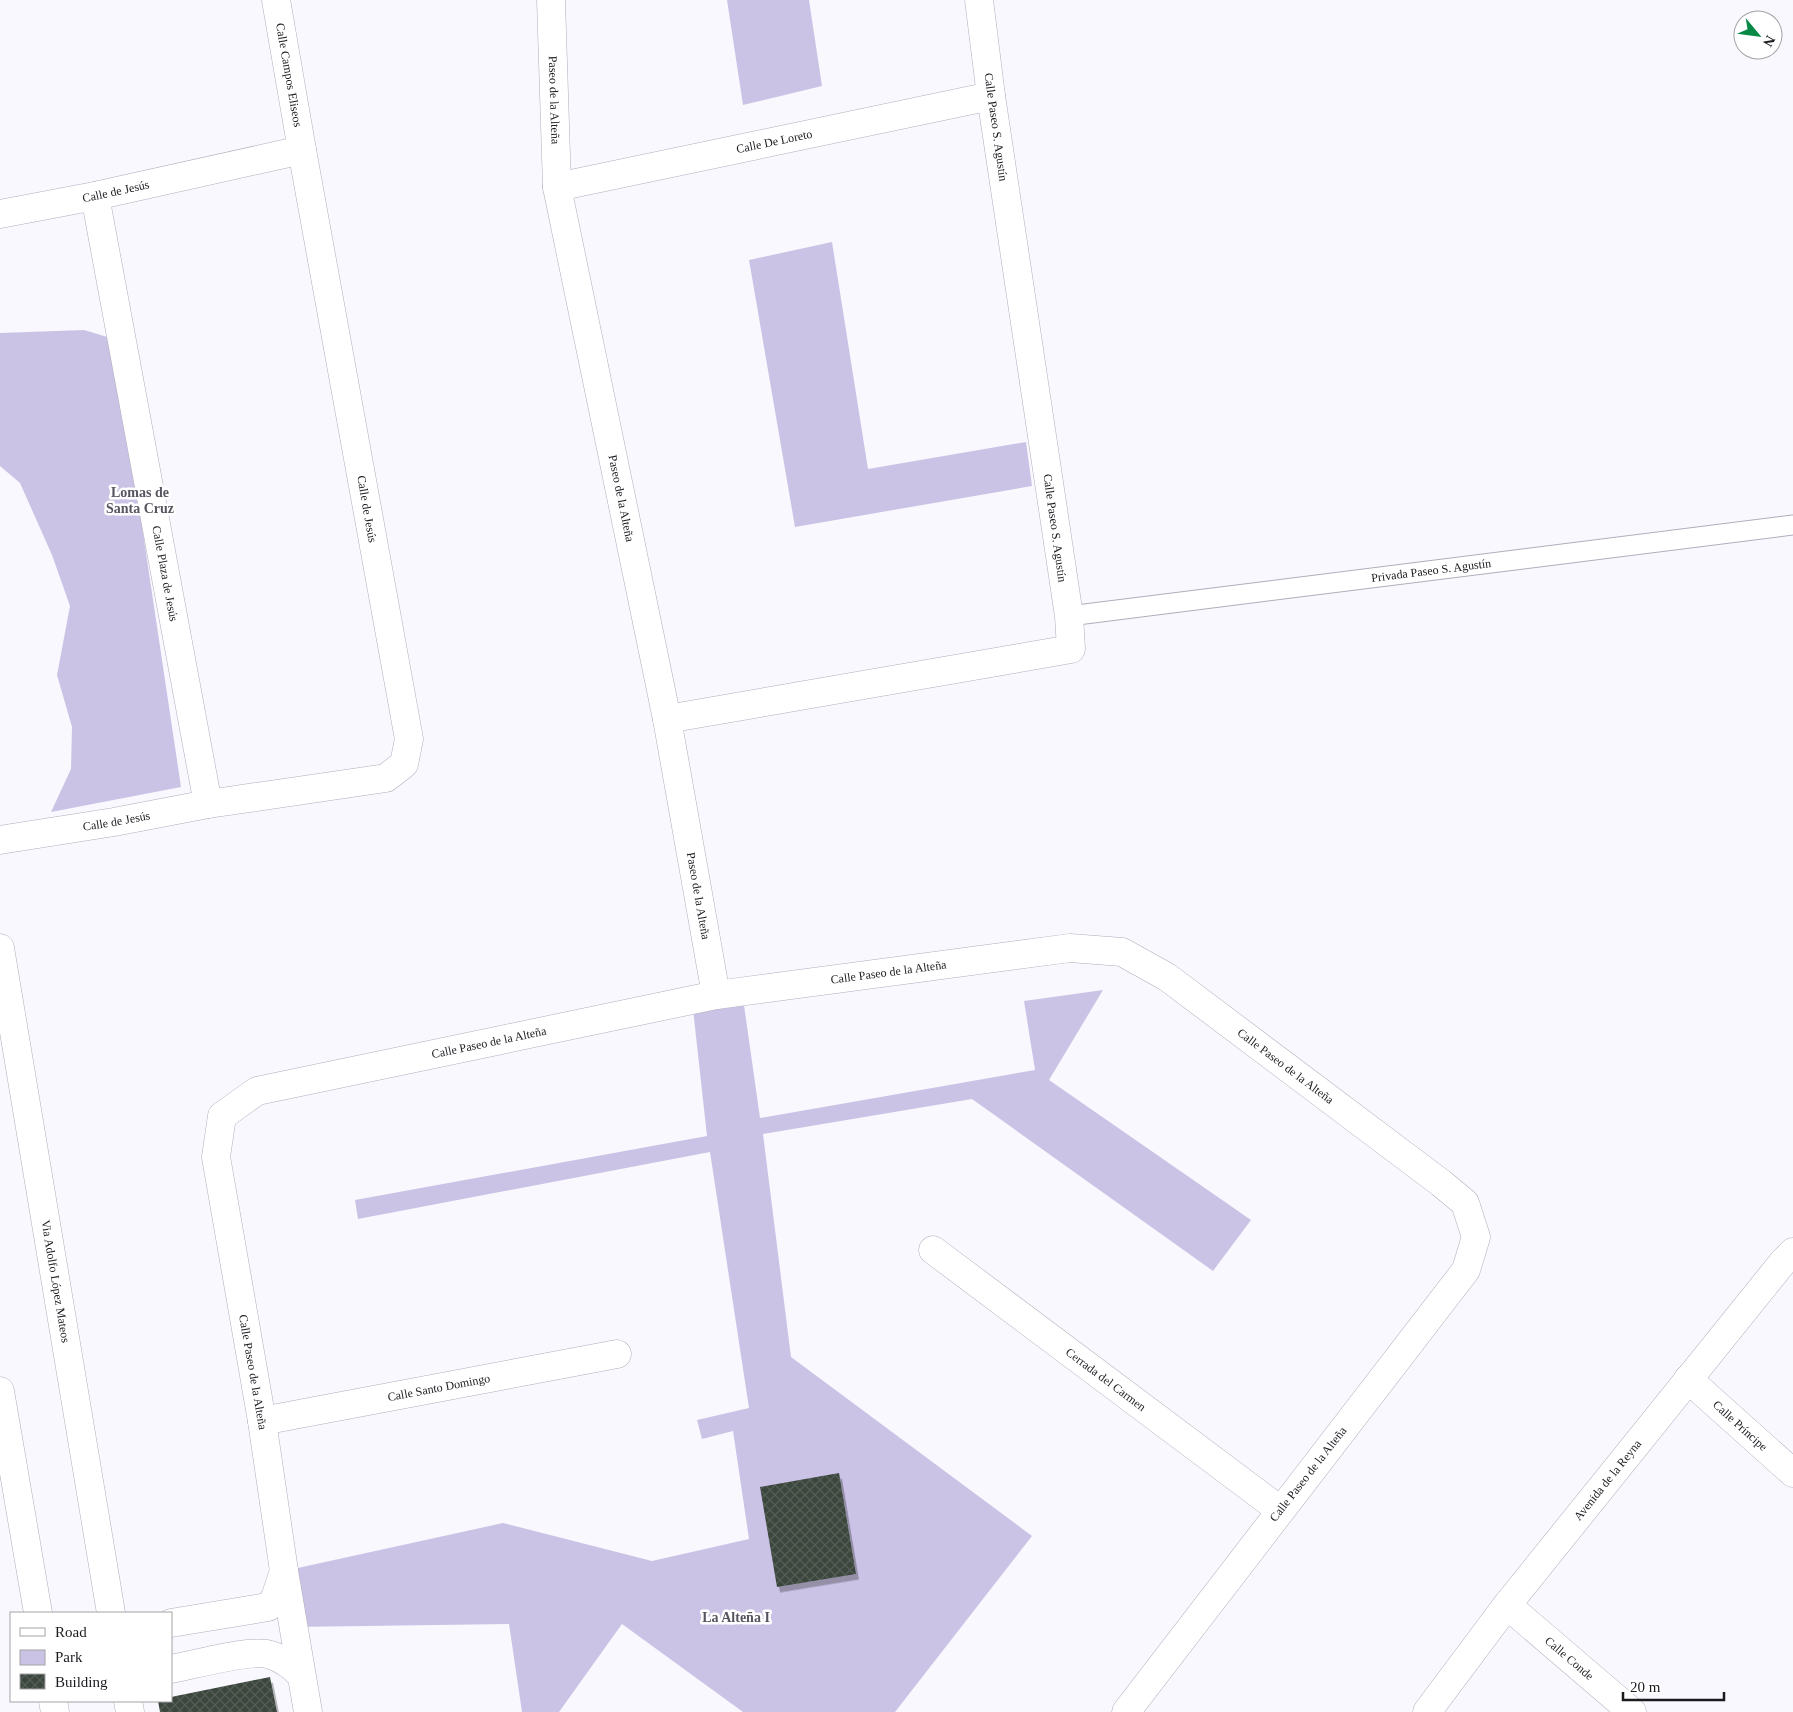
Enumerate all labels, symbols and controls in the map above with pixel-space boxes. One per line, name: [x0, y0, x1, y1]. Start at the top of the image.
north arrow: [1733, 10, 1783, 60]
street label: Calle Campos Eliseos: [273, 22, 305, 128]
text: N: [1760, 33, 1778, 49]
street label: Paseo de la Alteña: [546, 56, 563, 145]
street label: Calle Paseo S. Agustín: [981, 72, 1011, 182]
street label: Calle De Loreto: [735, 127, 814, 156]
street label: Calle de Jesús: [81, 177, 151, 205]
street label: Paseo de la Alteña: [606, 454, 637, 544]
street label: Calle Paseo S. Agustín: [1040, 473, 1070, 583]
street label: Calle de Jesús: [354, 474, 380, 544]
district label: Lomas de Santa Cruz: [106, 485, 174, 516]
street label: Calle Plaza de Jesús: [149, 525, 181, 623]
street label: Privada Paseo S. Agustín: [1370, 556, 1492, 585]
street label: Calle de Jesús: [82, 808, 152, 834]
street label: Paseo de la Alteña: [684, 851, 713, 941]
street label: Calle Paseo de la Alteña: [830, 957, 948, 987]
street label: Calle Paseo de la Alteña: [430, 1024, 548, 1061]
street label: Calle Paseo de la Alteña: [1235, 1025, 1337, 1107]
street label: Via Adolfo López Mateos: [39, 1219, 73, 1344]
street label: Calle Paseo de la Alteña: [236, 1313, 270, 1431]
street label: Cerrada del Carmen: [1063, 1345, 1149, 1414]
street label: Calle Santo Domingo: [386, 1371, 491, 1404]
street label: Calle Príncipe: [1710, 1398, 1770, 1454]
street label: Calle Paseo de la Alteña: [1267, 1423, 1350, 1524]
street label: Avenida de la Reyna: [1571, 1436, 1645, 1523]
district label: La Alteña I: [702, 1610, 770, 1625]
legend: [10, 1612, 172, 1702]
text: Road: [55, 1624, 87, 1640]
street label: Calle Conde: [1542, 1634, 1597, 1683]
text: Park: [55, 1649, 83, 1665]
scale bar: [1623, 1670, 1724, 1702]
text: Building: [55, 1674, 108, 1690]
text: 20 m: [1630, 1679, 1661, 1695]

